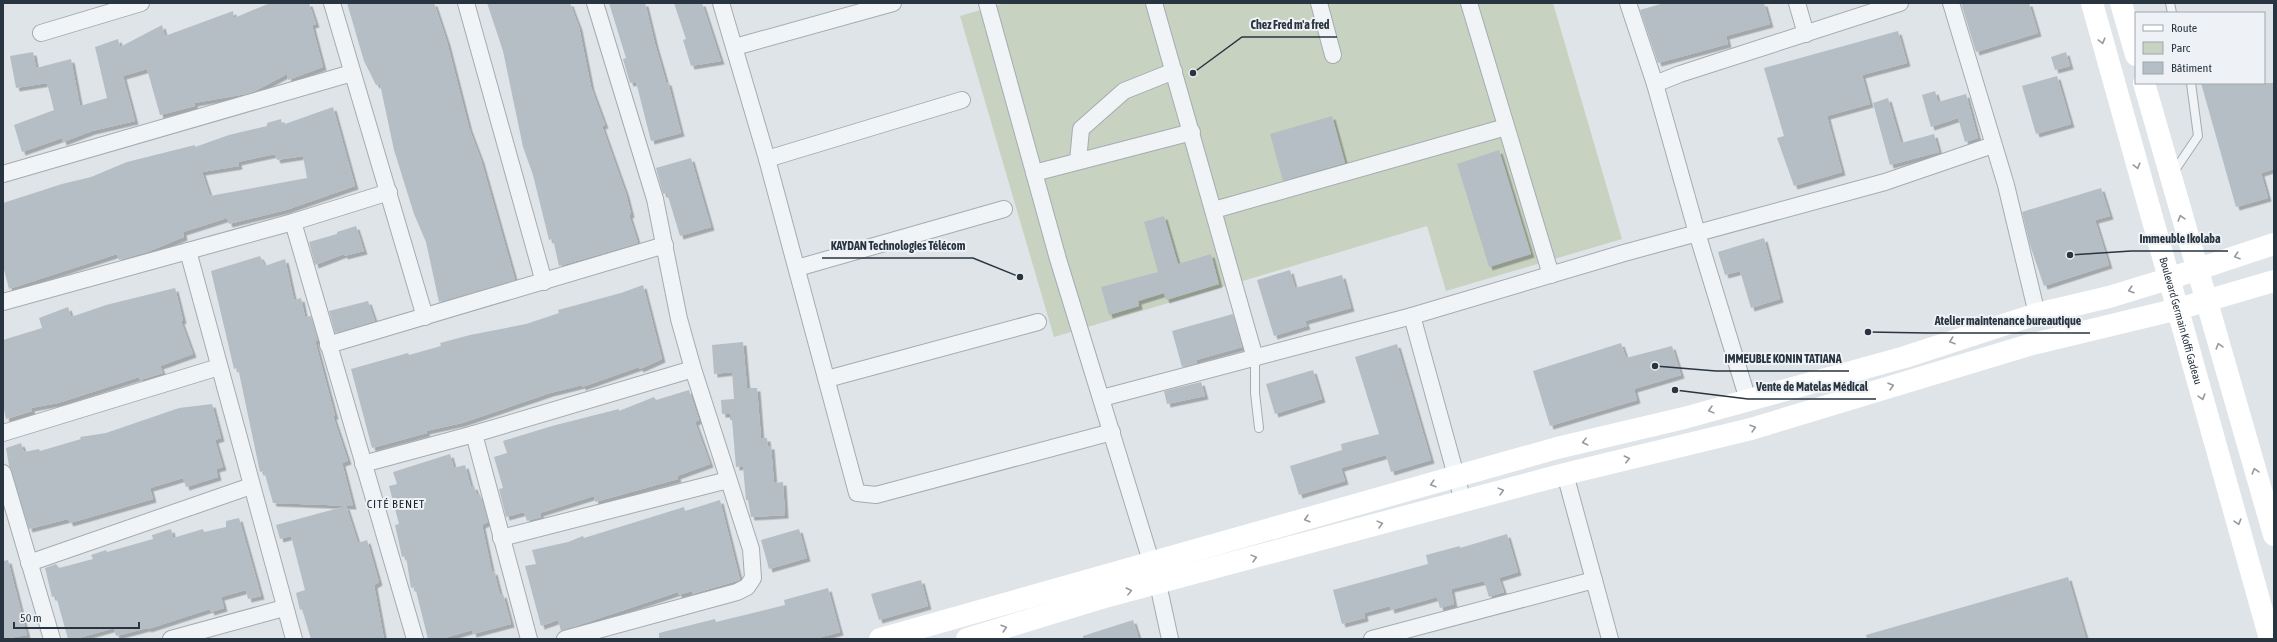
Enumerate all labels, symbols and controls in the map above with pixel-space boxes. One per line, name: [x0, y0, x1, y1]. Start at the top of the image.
legend: [2135, 12, 2265, 84]
callout: Chez Fred m'a fred: [1242, 13, 1337, 37]
text: Chez Fred m'a fred: [1250, 18, 1330, 32]
text: Route: [2171, 21, 2197, 35]
one-way arrow: [2097, 37, 2106, 44]
text: Parc: [2171, 41, 2191, 55]
text: Bâtiment: [2171, 61, 2212, 75]
one-way arrow: [2132, 162, 2141, 169]
one-way arrow: [2178, 215, 2186, 221]
callout: Immeuble Ikolaba: [2131, 227, 2228, 251]
text: Immeuble Ikolaba: [2139, 232, 2221, 246]
callout: KAYDAN Technologies Télécom: [822, 234, 973, 258]
text: KAYDAN Technologies Télécom: [831, 239, 966, 253]
one-way arrow: [2234, 251, 2241, 260]
street label: Boulevard Germain Koffi Gadeau: [2157, 256, 2204, 386]
one-way arrow: [2128, 285, 2135, 294]
callout: Atelier maintenance bureautique: [1927, 309, 2090, 333]
text: Atelier maintenance bureautique: [1934, 314, 2082, 328]
one-way arrow: [1949, 336, 1956, 345]
one-way arrow: [2215, 343, 2224, 350]
callout: IMMEUBLE KONIN TATIANA: [1716, 347, 1849, 371]
text: IMMEUBLE KONIN TATIANA: [1724, 352, 1842, 366]
callout: Vente de Matelas Médical: [1748, 375, 1876, 399]
text: Vente de Matelas Médical: [1755, 380, 1869, 394]
one-way arrow: [1887, 382, 1894, 391]
one-way arrow: [2197, 393, 2206, 400]
one-way arrow: [1708, 405, 1715, 414]
one-way arrow: [1749, 424, 1756, 433]
one-way arrow: [1582, 437, 1588, 445]
one-way arrow: [1624, 456, 1630, 464]
one-way arrow: [2251, 467, 2260, 474]
one-way arrow: [1429, 480, 1436, 488]
one-way arrow: [1497, 487, 1504, 496]
district label: CITÉ BENET: [367, 497, 425, 511]
one-way arrow: [1304, 514, 1311, 523]
one-way arrow: [2233, 519, 2241, 526]
one-way arrow: [1376, 520, 1383, 529]
one-way arrow: [1251, 554, 1258, 563]
one-way arrow: [1125, 587, 1132, 596]
scale bar: [14, 604, 139, 630]
text: 50 m: [20, 611, 42, 625]
one-way arrow: [1000, 624, 1007, 633]

